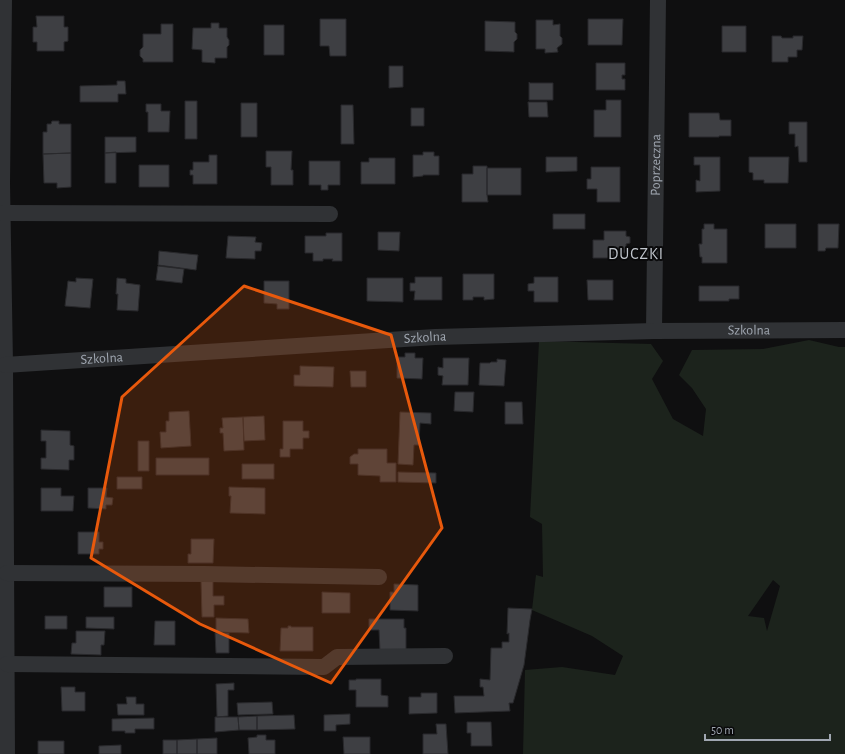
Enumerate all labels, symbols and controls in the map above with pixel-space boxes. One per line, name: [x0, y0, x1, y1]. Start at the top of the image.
street label: Poprzeczna: [649, 133, 663, 196]
district label: DUCZKI: [608, 246, 664, 262]
street label: Szkolna: [728, 323, 771, 338]
street label: Szkolna: [403, 330, 447, 346]
street label: Szkolna: [80, 350, 124, 367]
scale bar: [705, 716, 830, 742]
text: 50 m: [711, 724, 734, 736]

